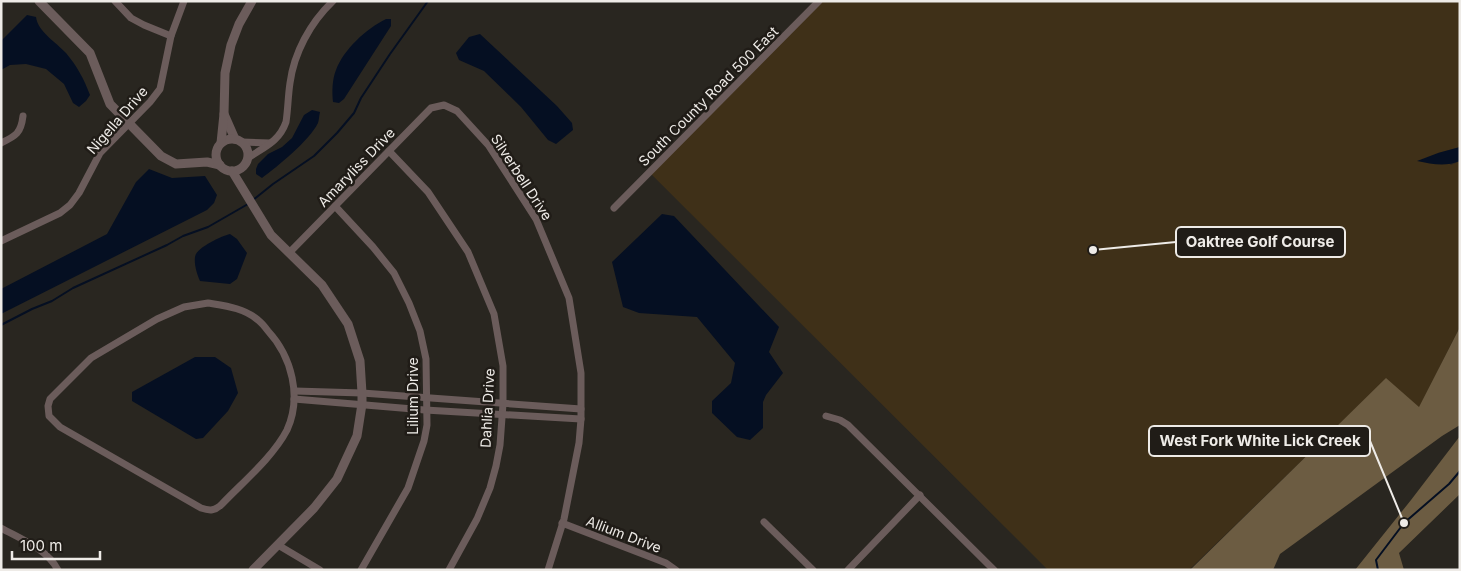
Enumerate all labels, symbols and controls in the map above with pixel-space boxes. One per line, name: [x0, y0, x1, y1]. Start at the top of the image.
street label: South County Road 500 East: [635, 22, 782, 169]
street label: Nigella Drive: [83, 83, 151, 157]
street label: Amaryliss Drive: [314, 124, 398, 210]
street label: Silverbell Drive: [488, 131, 556, 223]
callout: Oaktree Golf Course: [1176, 227, 1345, 257]
text: Oaktree Golf Course: [1186, 232, 1334, 251]
street label: Lilium Drive: [404, 357, 421, 435]
street label: Dahlia Drive: [476, 368, 498, 448]
callout: West Fork White Lick Creek: [1149, 426, 1370, 456]
text: West Fork White Lick Creek: [1159, 431, 1361, 450]
street label: Allium Drive: [584, 512, 664, 556]
scale bar: [12, 528, 100, 560]
text: 100 m: [20, 536, 62, 555]

